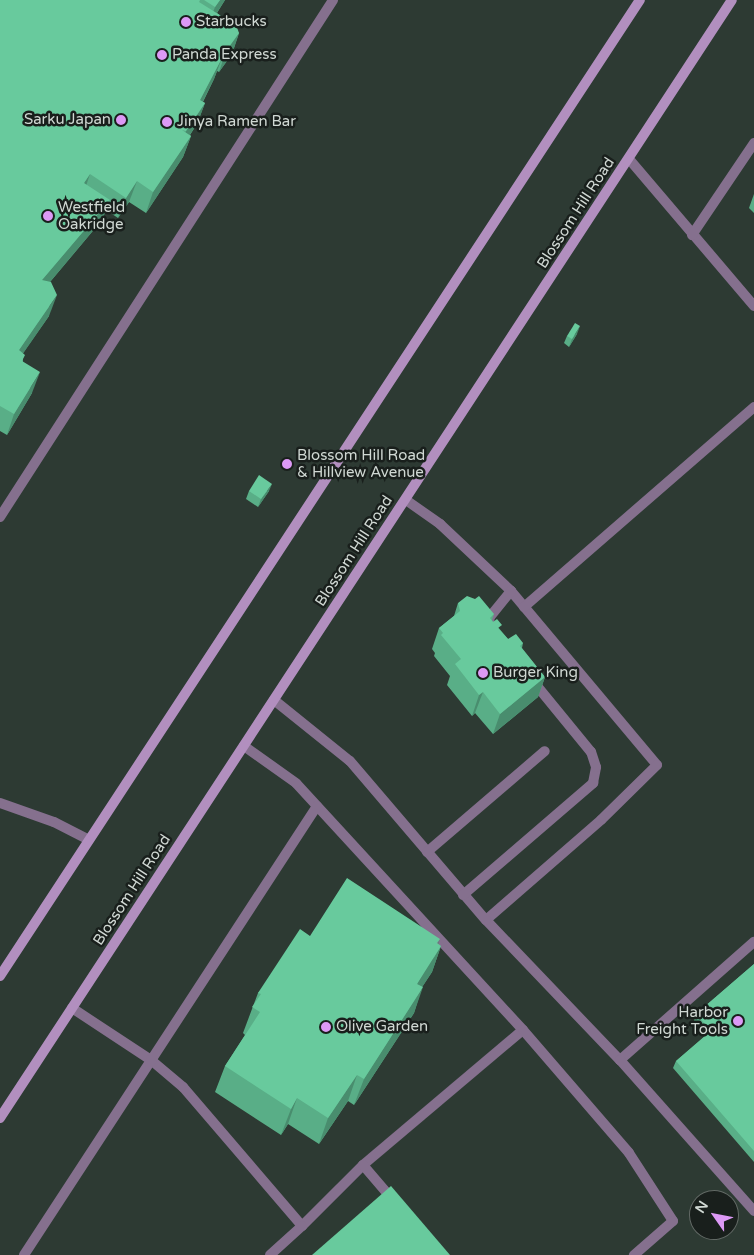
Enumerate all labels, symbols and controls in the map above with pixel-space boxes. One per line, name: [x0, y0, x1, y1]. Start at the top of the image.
place label: Starbucks: [196, 13, 267, 31]
marker: Starbucks: [180, 16, 192, 28]
place label: Panda Express: [172, 46, 277, 64]
marker: Panda Express: [156, 49, 168, 61]
place label: Sarku Japan: [24, 111, 111, 129]
place label: Jinya Ramen Bar: [177, 113, 296, 131]
marker: Sarku Japan: [115, 114, 127, 126]
marker: Jinya Ramen Bar: [161, 116, 173, 128]
street label: Blossom Hill Road: [534, 154, 618, 272]
place label: Westfield Oakridge: [58, 198, 125, 233]
marker: Westfield Oakridge: [42, 210, 54, 222]
place label: Blossom Hill Road & Hillview Avenue: [297, 446, 425, 481]
marker: Blossom Hill Road & Hillview Avenue: [281, 458, 293, 470]
street label: Blossom Hill Road: [312, 492, 396, 610]
place label: Burger King: [493, 664, 578, 682]
marker: Burger King: [477, 667, 489, 679]
street label: Blossom Hill Road: [90, 831, 174, 949]
place label: Harbor Freight Tools: [636, 1003, 728, 1038]
marker: Harbor Freight Tools: [732, 1015, 744, 1027]
place label: Olive Garden: [336, 1018, 428, 1036]
marker: Olive Garden: [320, 1021, 332, 1033]
north arrow: [689, 1190, 739, 1240]
text: N: [692, 1198, 712, 1216]

